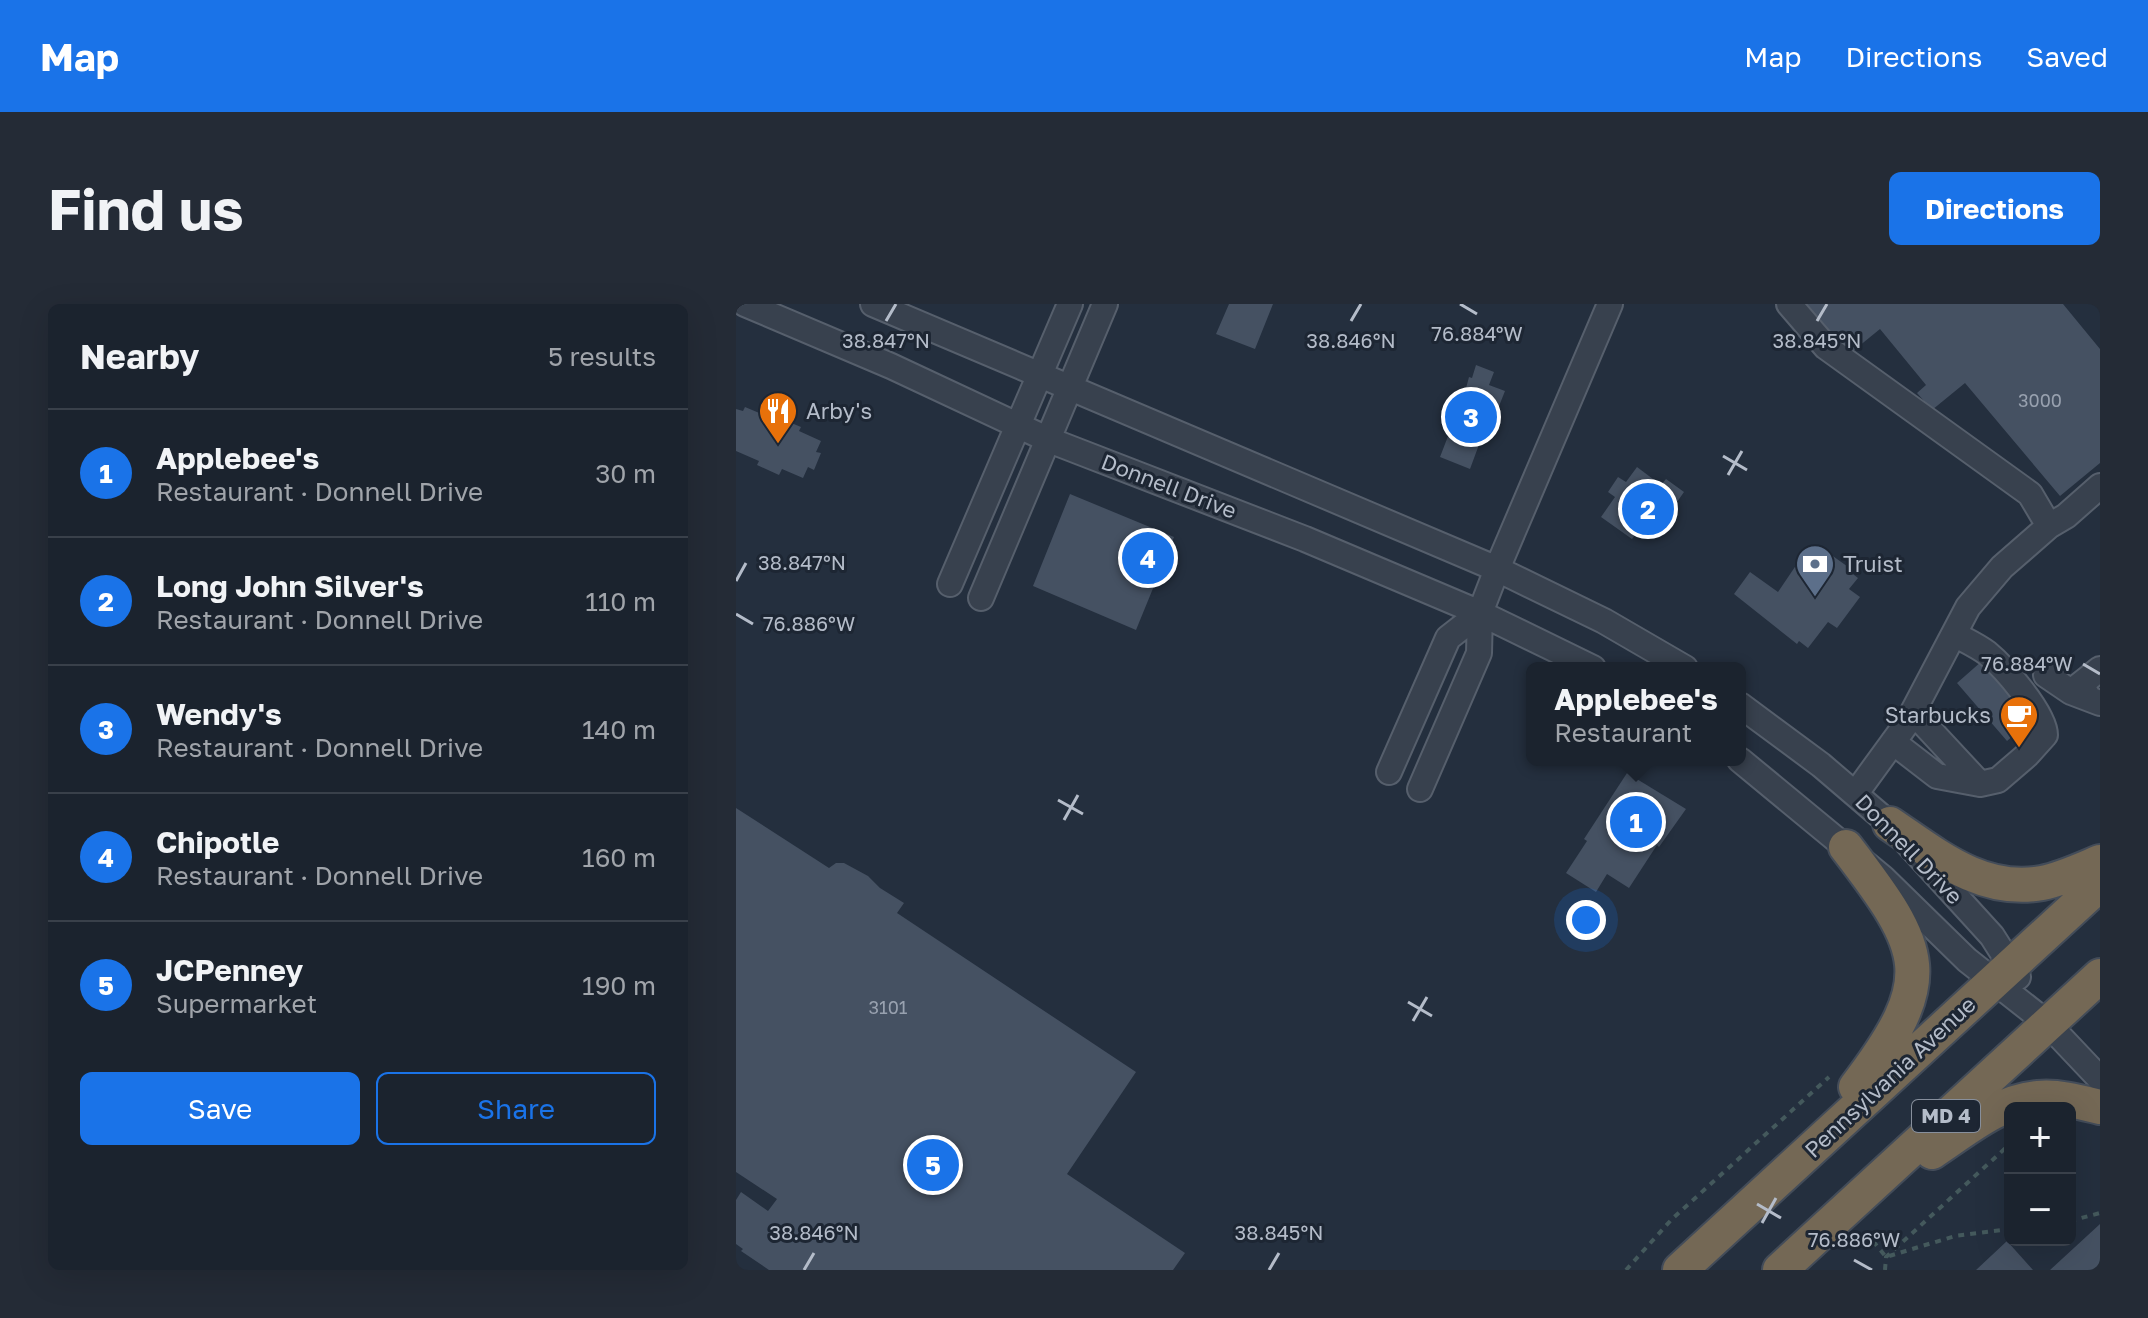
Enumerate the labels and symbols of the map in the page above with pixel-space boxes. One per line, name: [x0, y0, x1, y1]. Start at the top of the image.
text: 76.884°W: [1431, 321, 1523, 345]
text: 38.847°N: [842, 328, 930, 352]
text: 38.846°N: [1306, 328, 1396, 352]
text: 38.845°N: [1773, 328, 1861, 352]
pin: 3: [1445, 387, 1497, 447]
house number: 3000: [2018, 389, 2062, 411]
restaurant icon: Arby's: [757, 390, 799, 445]
place label: Arby's: [806, 397, 872, 424]
street label: Donnell Drive: [1098, 447, 1241, 524]
pin: 2: [1622, 479, 1674, 539]
pin: 4: [1122, 528, 1174, 588]
bank icon: Truist: [1794, 543, 1836, 598]
text: 38.847°N: [758, 550, 846, 574]
place label: Truist: [1843, 550, 1903, 577]
text: 76.886°W: [763, 611, 855, 635]
text: 76.884°W: [1981, 651, 2073, 675]
cafe icon: Starbucks: [1998, 694, 2040, 749]
place label: Starbucks: [1885, 701, 1991, 728]
street label: Donnell Drive: [1850, 788, 1969, 909]
pin: 1: [1610, 792, 1662, 852]
your location: [1566, 900, 1606, 940]
street label: Pennsylvania Avenue: [1799, 990, 1981, 1163]
house number: 3101: [868, 996, 908, 1018]
road number: MD 4: [1912, 1100, 1980, 1132]
pin: 5: [907, 1135, 959, 1195]
text: 38.846°N: [769, 1220, 859, 1244]
text: 38.845°N: [1235, 1220, 1323, 1244]
text: 76.886°W: [1808, 1227, 1900, 1251]

